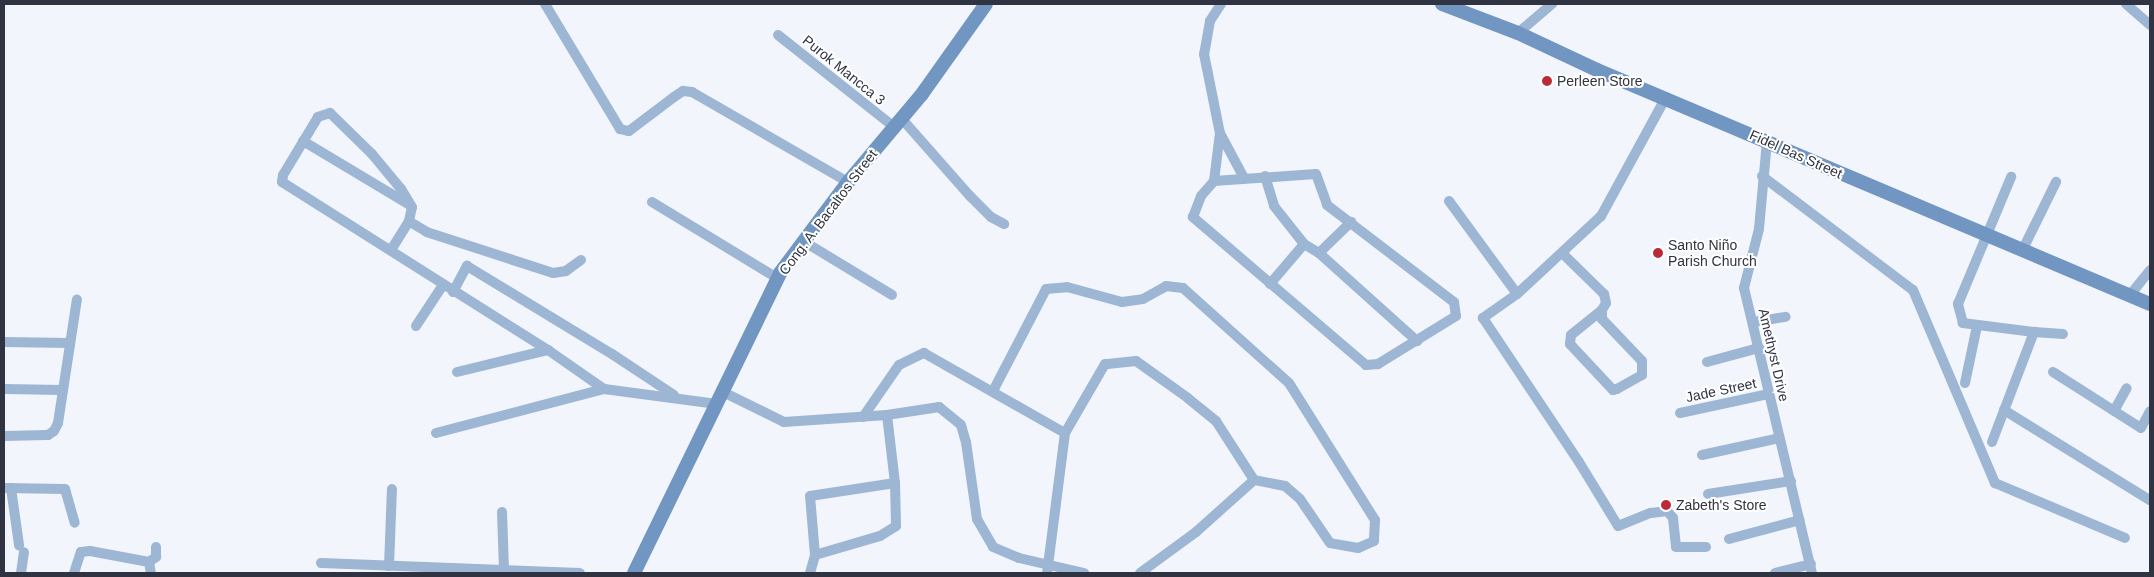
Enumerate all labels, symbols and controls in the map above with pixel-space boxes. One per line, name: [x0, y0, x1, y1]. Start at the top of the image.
street label: Purok Mancca 3: [799, 32, 889, 108]
place label: Perleen Store: [1557, 73, 1643, 89]
marker: Perleen Store: [1541, 75, 1553, 87]
street label: Fidel Bas Street: [1747, 126, 1845, 182]
street label: Cong. A. Bacaltos Street: [775, 146, 881, 278]
place label: Santo Niño Parish Church: [1668, 237, 1757, 270]
marker: Santo Niño Parish Church: [1652, 247, 1664, 259]
street label: Amethyst Drive: [1755, 307, 1793, 403]
street label: Jade Street: [1684, 374, 1758, 406]
place label: Zabeth's Store: [1676, 497, 1767, 513]
marker: Zabeth's Store: [1660, 499, 1672, 511]

